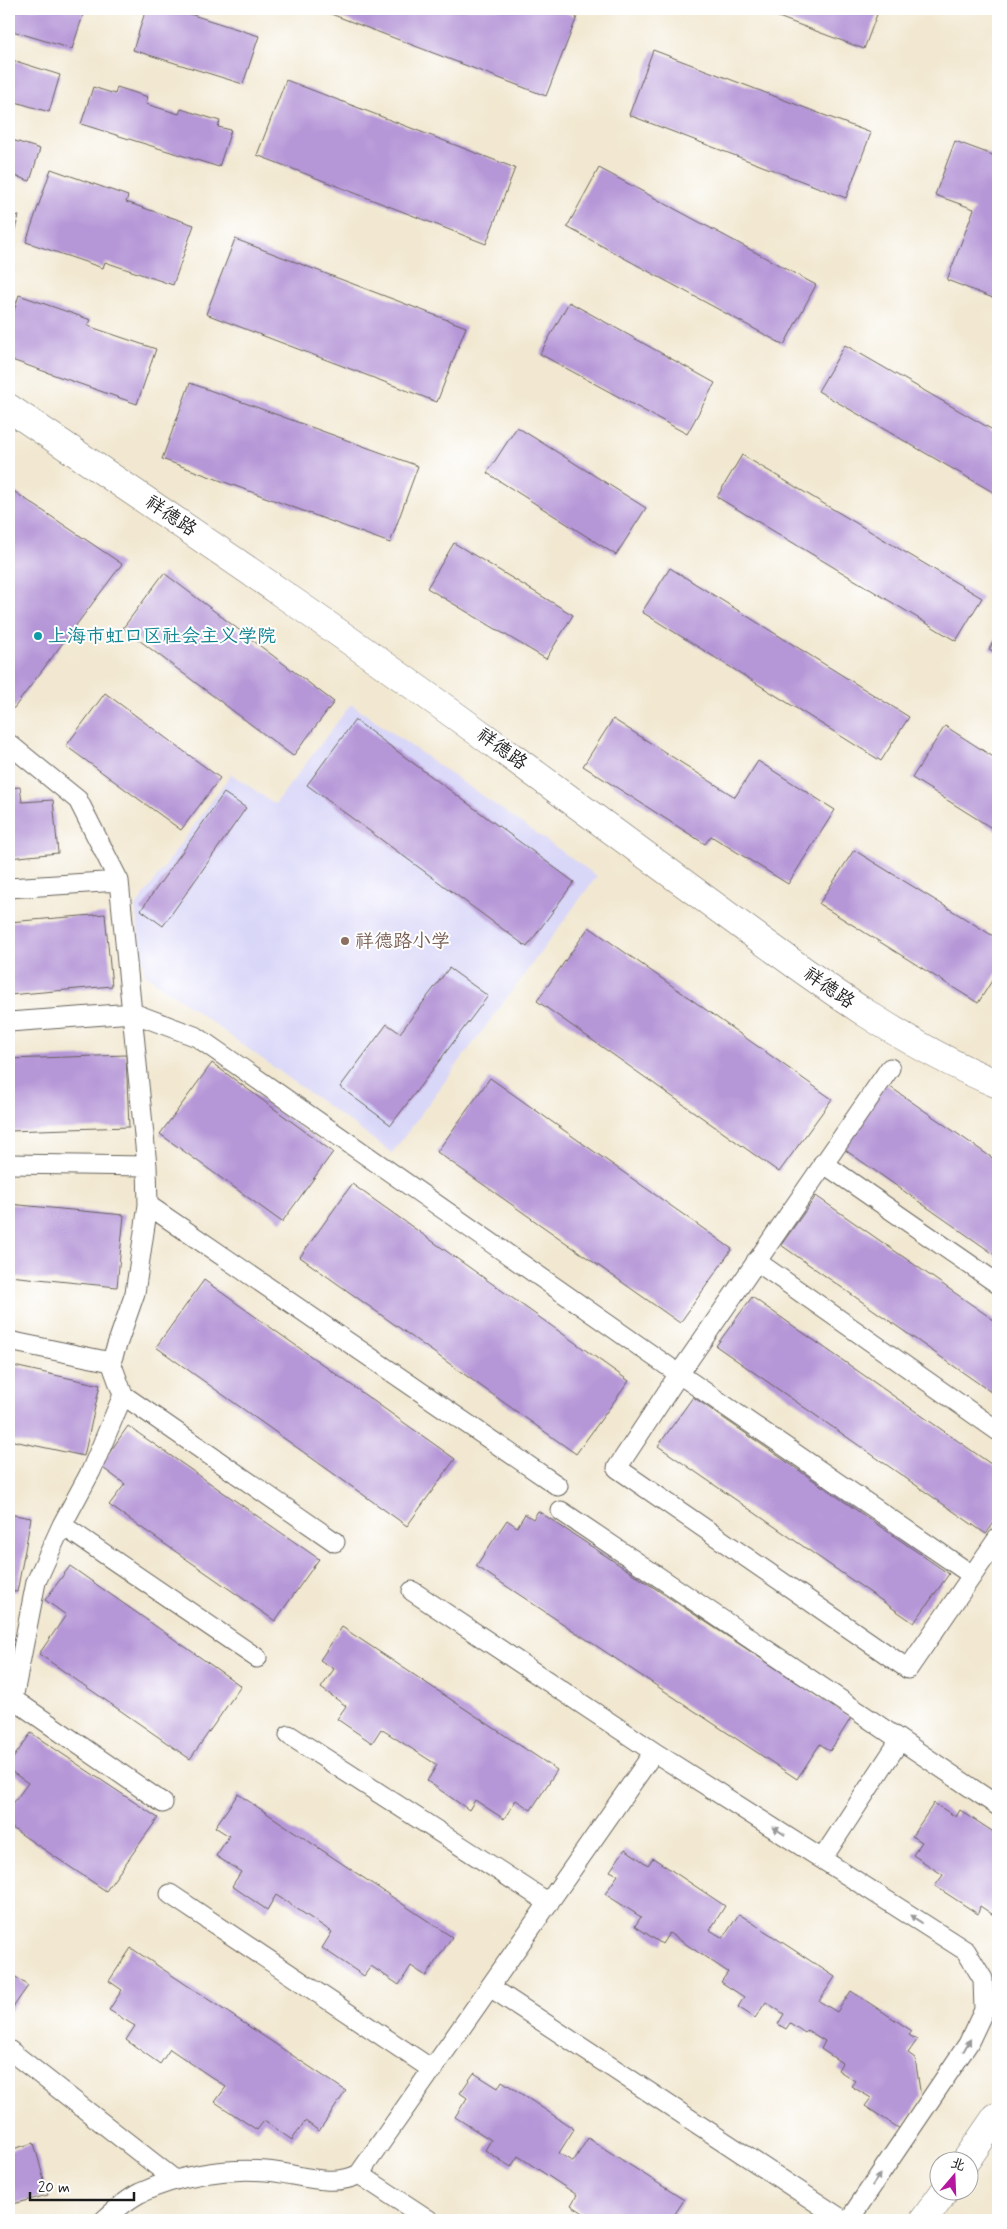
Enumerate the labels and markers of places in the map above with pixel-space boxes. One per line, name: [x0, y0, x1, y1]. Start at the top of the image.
place label: 上海市虹口区社会主义学院: [48, 624, 276, 649]
marker: 上海市虹口区社会主义学院: [32, 630, 44, 642]
place label: 祥德路小学: [355, 929, 450, 954]
marker: 祥德路小学: [339, 935, 351, 947]

